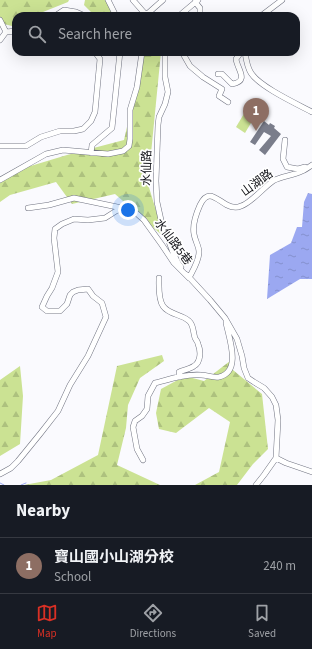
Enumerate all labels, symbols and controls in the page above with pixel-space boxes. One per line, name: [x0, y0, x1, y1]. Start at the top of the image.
search box: [12, 12, 300, 56]
icon: search: [26, 23, 48, 45]
text: Search here: [58, 24, 132, 45]
pin: 1: [243, 98, 269, 131]
street label: 水仙路: [138, 150, 156, 186]
street label: 山湖路: [237, 166, 277, 200]
your location: [118, 200, 138, 220]
street label: 水仙路5巷: [150, 215, 196, 269]
text: Nearby: [16, 499, 70, 523]
text: 寶山國小山湖分校: [54, 547, 174, 568]
text: 1: [26, 557, 32, 575]
text: 240 m: [263, 557, 296, 575]
text: School: [54, 568, 91, 586]
tab: Map: [36, 602, 58, 641]
tab: Directions: [130, 602, 176, 641]
tab: Saved: [248, 602, 276, 641]

